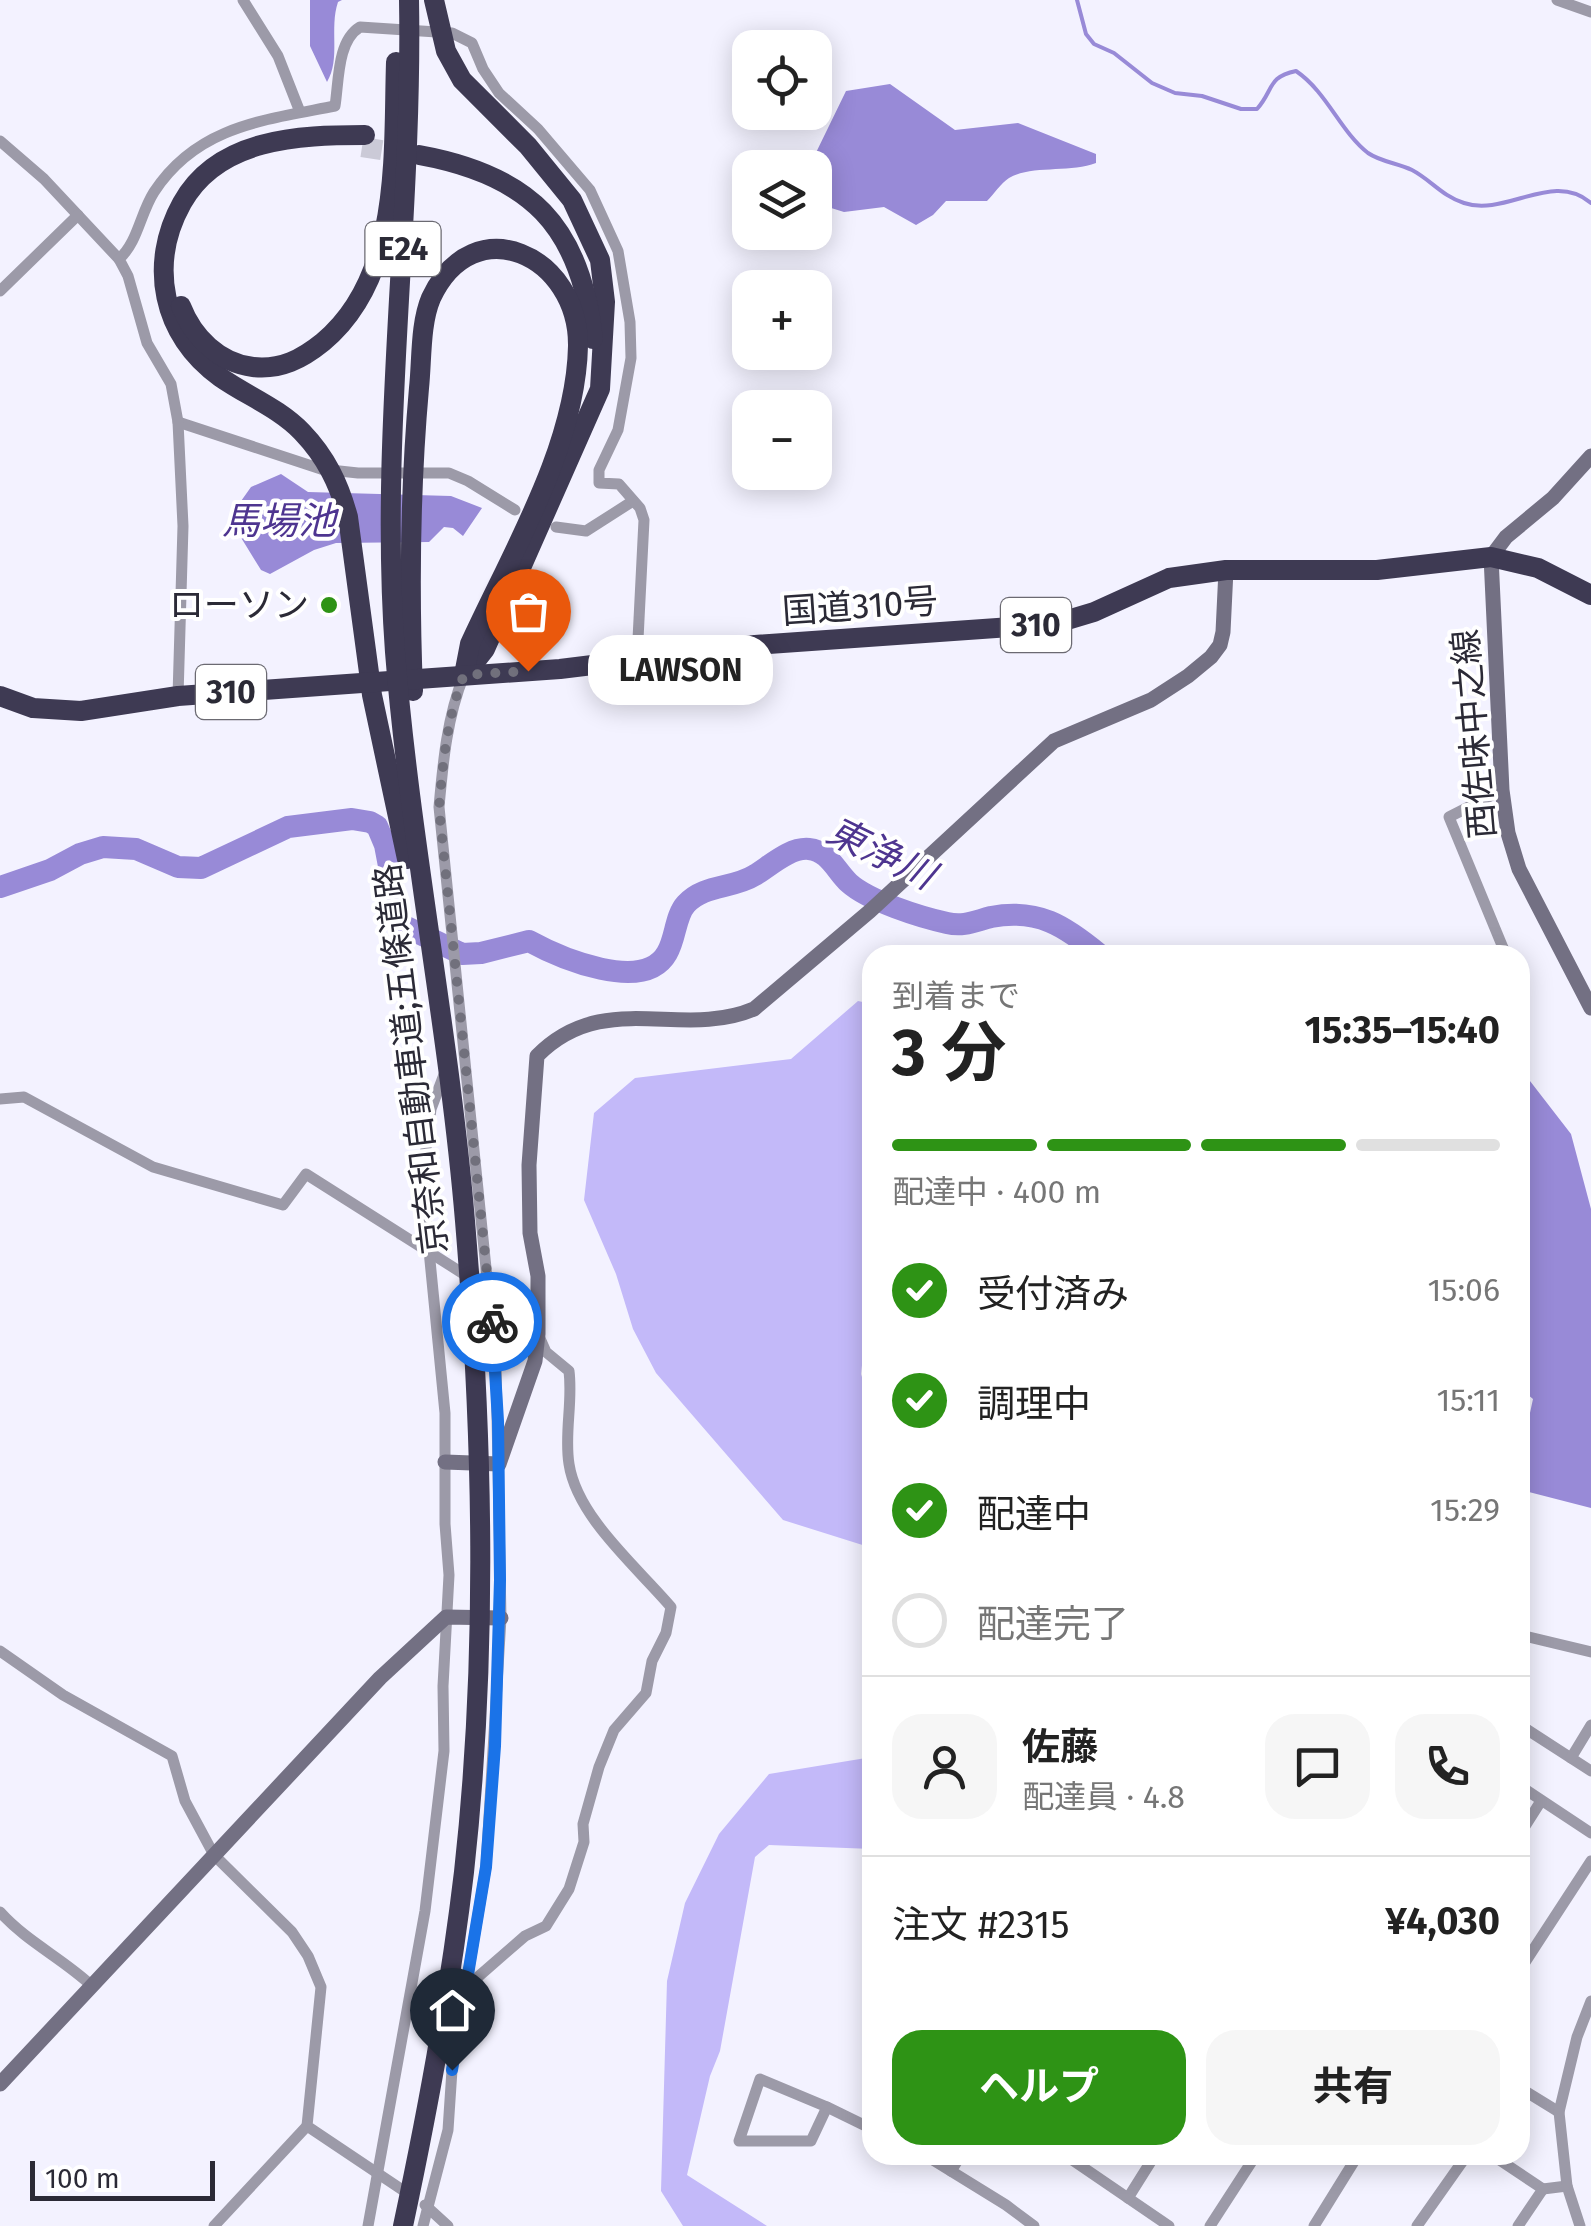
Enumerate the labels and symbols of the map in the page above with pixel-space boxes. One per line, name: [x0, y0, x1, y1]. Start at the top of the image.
road number: E24: [366, 222, 440, 276]
water label: 馬場池: [222, 498, 340, 544]
pin: [486, 569, 571, 672]
street label: 国道310号: [781, 580, 939, 632]
place label: ローソン: [169, 584, 309, 626]
marker: ローソン: [318, 594, 340, 616]
road number: 310: [1001, 598, 1071, 652]
street label: 西佐味中之線: [1444, 628, 1504, 840]
callout: LAWSON: [588, 636, 773, 706]
road number: 310: [196, 665, 266, 719]
water label: 東浄川: [820, 807, 946, 900]
street label: 京奈和自動車道;五條道路: [366, 861, 456, 1257]
courier: [442, 1272, 542, 1372]
pin: [410, 1968, 495, 2071]
scale bar: [30, 2156, 215, 2200]

